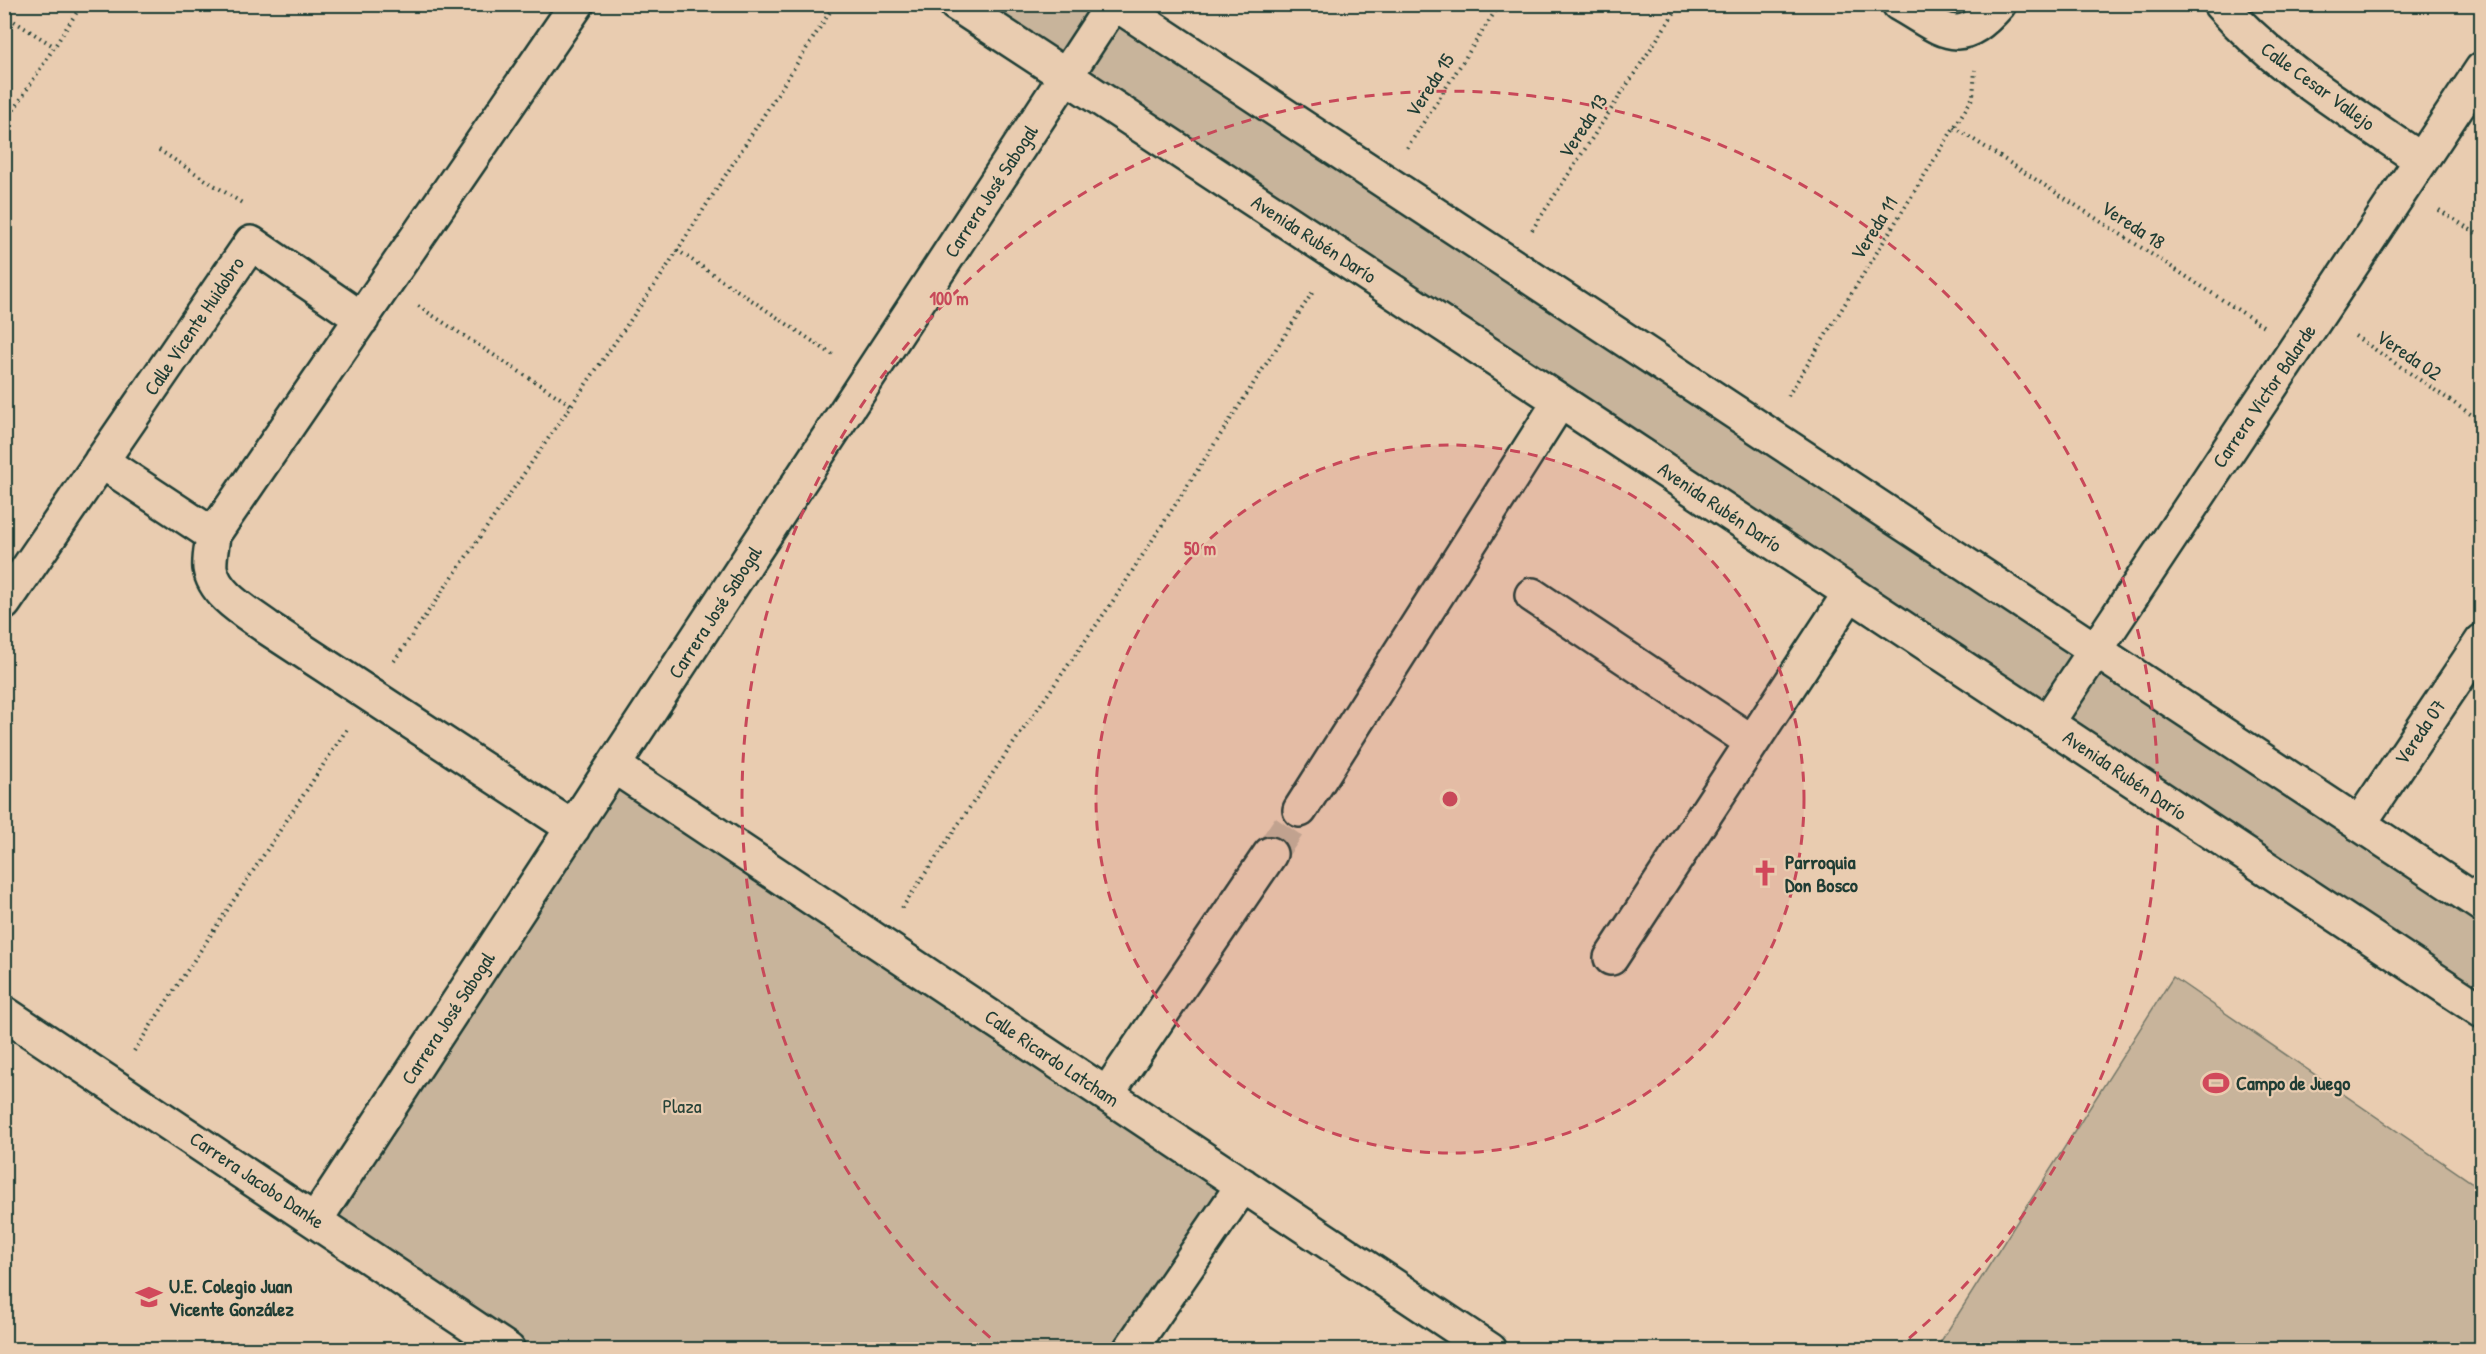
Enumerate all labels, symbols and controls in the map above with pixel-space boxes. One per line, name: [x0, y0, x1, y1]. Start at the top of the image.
street label: Calle Cesar Vallejo: [2256, 35, 2381, 136]
street label: Vereda 15: [1399, 47, 1460, 122]
street label: Vereda 13: [1552, 88, 1613, 163]
street label: Carrera José Sabogal: [937, 118, 1044, 262]
street label: Avenida Rubén Darío: [1247, 188, 1382, 289]
street label: Vereda 11: [1844, 191, 1903, 264]
street label: Vereda 18: [2096, 194, 2170, 255]
street label: Calle Vicente Huidobro: [137, 251, 250, 400]
text: 100 m: [929, 286, 969, 311]
street label: Carrera Victor Balarde: [2206, 319, 2322, 473]
street label: Vereda 02: [2371, 323, 2448, 387]
street label: Avenida Rubén Darío: [1653, 455, 1788, 558]
text: 50 m: [1184, 536, 1216, 561]
street label: Carrera José Sabogal: [661, 539, 768, 683]
street label: Vereda 07: [2388, 693, 2452, 770]
street label: Avenida Rubén Darío: [2058, 723, 2193, 826]
centre of rings: [1440, 789, 1460, 809]
place label: Parroquia Don Bosco: [1785, 848, 1858, 898]
church icon: Parroquia Don Bosco: [1750, 858, 1780, 888]
street label: Carrera José Sabogal: [394, 945, 501, 1089]
street label: Calle Ricardo Latcham: [980, 1002, 1125, 1113]
sports icon: Campo de Juego: [2201, 1068, 2231, 1098]
place label: Campo de Juego: [2236, 1069, 2350, 1097]
park label: Plaza: [662, 1092, 702, 1119]
street label: Carrera Jacobo Danke: [185, 1125, 330, 1235]
place label: U.E. Colegio Juan Vicente González: [169, 1272, 294, 1322]
school or university icon: U.E. Colegio Juan Vicente González: [134, 1282, 164, 1312]

